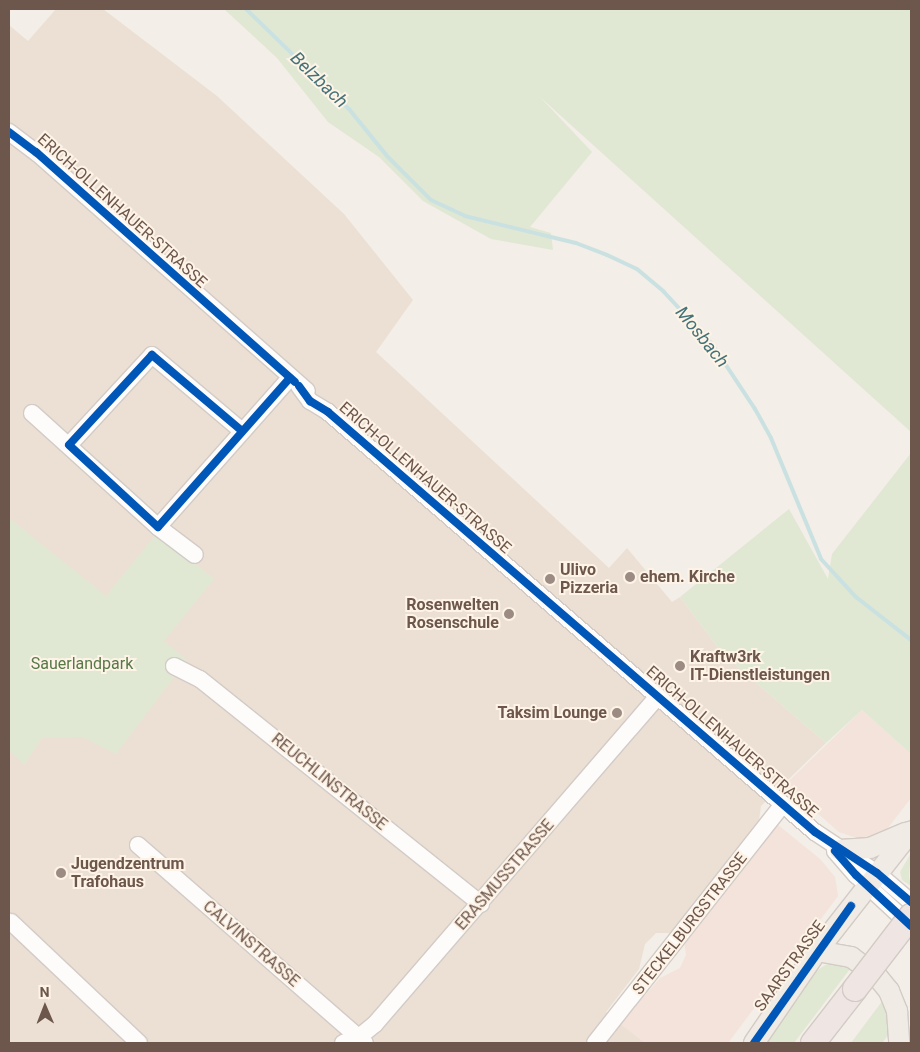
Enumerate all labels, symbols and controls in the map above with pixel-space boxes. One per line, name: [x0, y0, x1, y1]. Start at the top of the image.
water label: Belzbach: [286, 48, 352, 112]
street label: ERICH-OLLENHAUER-STRASSE: [33, 130, 211, 292]
water label: Mosbach: [671, 302, 733, 372]
street label: ERICH-OLLENHAUER-STRASSE: [335, 398, 515, 558]
place label: Ulivo Pizzeria: [560, 560, 618, 598]
place label: ehem. Kirche: [640, 567, 735, 587]
marker: ehem. Kirche: [624, 571, 636, 583]
marker: Ulivo Pizzeria: [544, 573, 556, 585]
place label: Rosenwelten Rosenschule: [406, 595, 499, 633]
marker: Rosenwelten Rosenschule: [503, 608, 515, 620]
place label: Kraftw3rk IT-Dienstleistungen: [690, 647, 830, 685]
park label: Sauerlandpark: [31, 654, 133, 674]
marker: Kraftw3rk IT-Dienstleistungen: [674, 660, 686, 672]
street label: ERICH-OLLENHAUER-STRASSE: [642, 662, 822, 822]
place label: Taksim Lounge: [497, 703, 607, 723]
marker: Taksim Lounge: [611, 707, 623, 719]
street label: REUCHLINSTRASSE: [267, 730, 391, 834]
street label: ERASMUSSTRASSE: [452, 816, 558, 934]
street label: STECKELBURGSTRASSE: [629, 849, 751, 999]
place label: Jugendzentrum Trafohaus: [71, 854, 184, 892]
marker: Jugendzentrum Trafohaus: [55, 867, 67, 879]
street label: CALVINSTRASSE: [199, 897, 303, 991]
street label: SAARSTRASSE: [751, 917, 829, 1015]
north arrow: [20, 982, 70, 1032]
text: N: [40, 984, 50, 1000]

